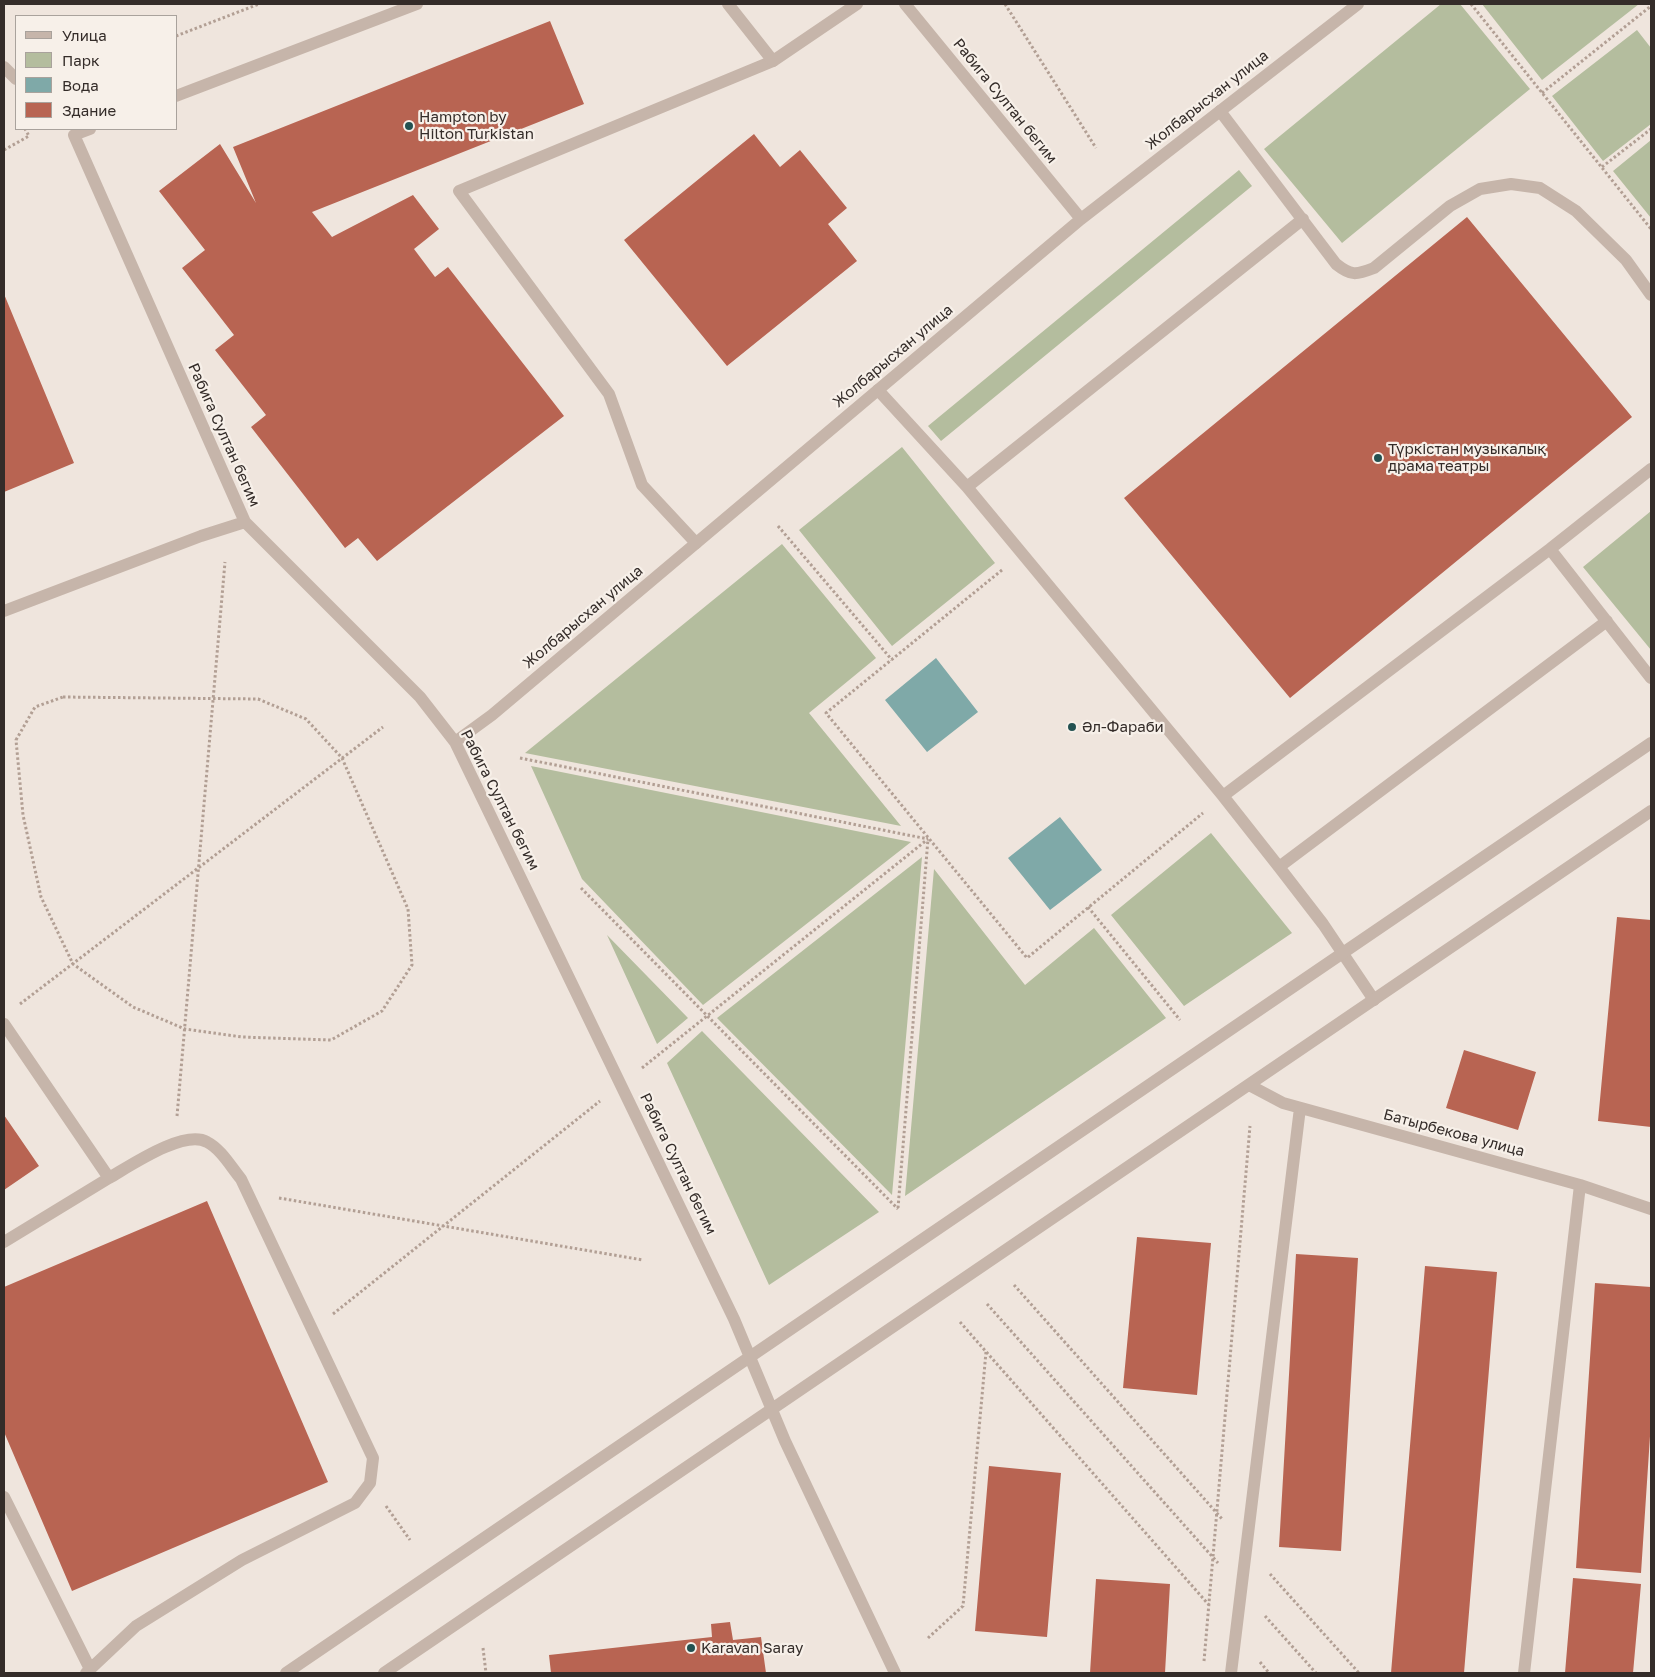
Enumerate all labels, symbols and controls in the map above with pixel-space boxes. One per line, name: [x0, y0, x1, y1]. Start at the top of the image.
legend: [15, 15, 178, 130]
text: Улица: [62, 26, 107, 44]
street label: Рабига Султан бегим: [949, 35, 1061, 167]
street label: Жолбарысхан улица: [1142, 47, 1272, 153]
text: Парк: [62, 51, 100, 69]
text: Вода: [62, 76, 99, 94]
text: Здание: [62, 101, 116, 119]
place label: Hampton by Hilton Turkistan: [419, 108, 534, 143]
marker: Hampton by Hilton Turkistan: [403, 120, 415, 132]
street label: Жолбарысхан улица: [829, 301, 957, 411]
street label: Рабига Султан бегим: [184, 360, 264, 510]
place label: Түркістан музыкалық драма театры: [1388, 440, 1546, 475]
marker: Түркістан музыкалық драма театры: [1372, 452, 1384, 464]
street label: Жолбарысхан улица: [519, 562, 647, 672]
place label: Әл-Фараби: [1082, 718, 1164, 736]
marker: Әл-Фараби: [1066, 721, 1078, 733]
street label: Рабига Султан бегим: [457, 727, 543, 873]
street label: Рабига Султан бегим: [636, 1090, 720, 1238]
street label: Батырбекова улица: [1381, 1105, 1527, 1161]
place label: Karavan Saray: [701, 1639, 803, 1657]
marker: Karavan Saray: [685, 1642, 697, 1654]

